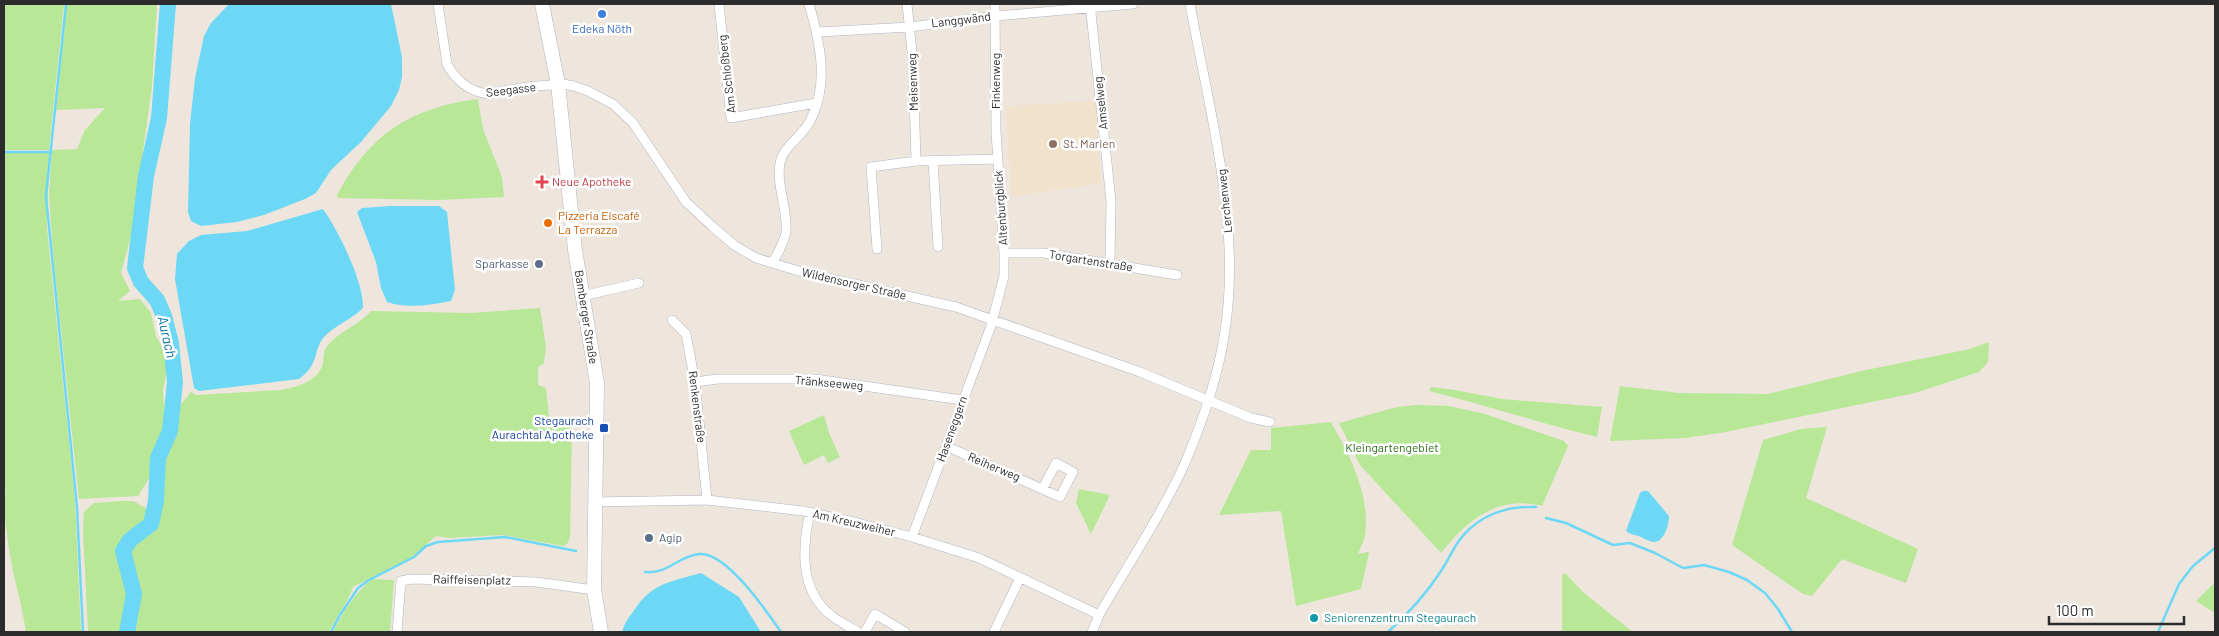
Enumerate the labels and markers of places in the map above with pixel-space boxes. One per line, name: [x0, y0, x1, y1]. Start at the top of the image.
marker: Edeka Nöth: [596, 8, 608, 20]
place label: Edeka Nöth: [572, 21, 632, 35]
place label: St. Marien: [1063, 136, 1115, 150]
marker: St. Marien: [1047, 138, 1059, 150]
place label: Neue Apotheke: [552, 174, 631, 188]
marker: Neue Apotheke: [536, 176, 548, 188]
place label: Pizzeria Eiscafé La Terrazza: [558, 208, 640, 236]
marker: Pizzeria Eiscafé La Terrazza: [542, 217, 554, 229]
place label: Sparkasse: [475, 256, 529, 270]
marker: Sparkasse: [533, 258, 545, 270]
place label: Stegaurach Aurachtal Apotheke: [492, 413, 594, 441]
marker: Stegaurach Aurachtal Apotheke: [598, 422, 610, 434]
place label: Agip: [659, 530, 682, 544]
marker: Agip: [643, 532, 655, 544]
place label: Seniorenzentrum Stegaurach: [1324, 610, 1476, 624]
marker: Seniorenzentrum Stegaurach: [1308, 612, 1320, 624]

